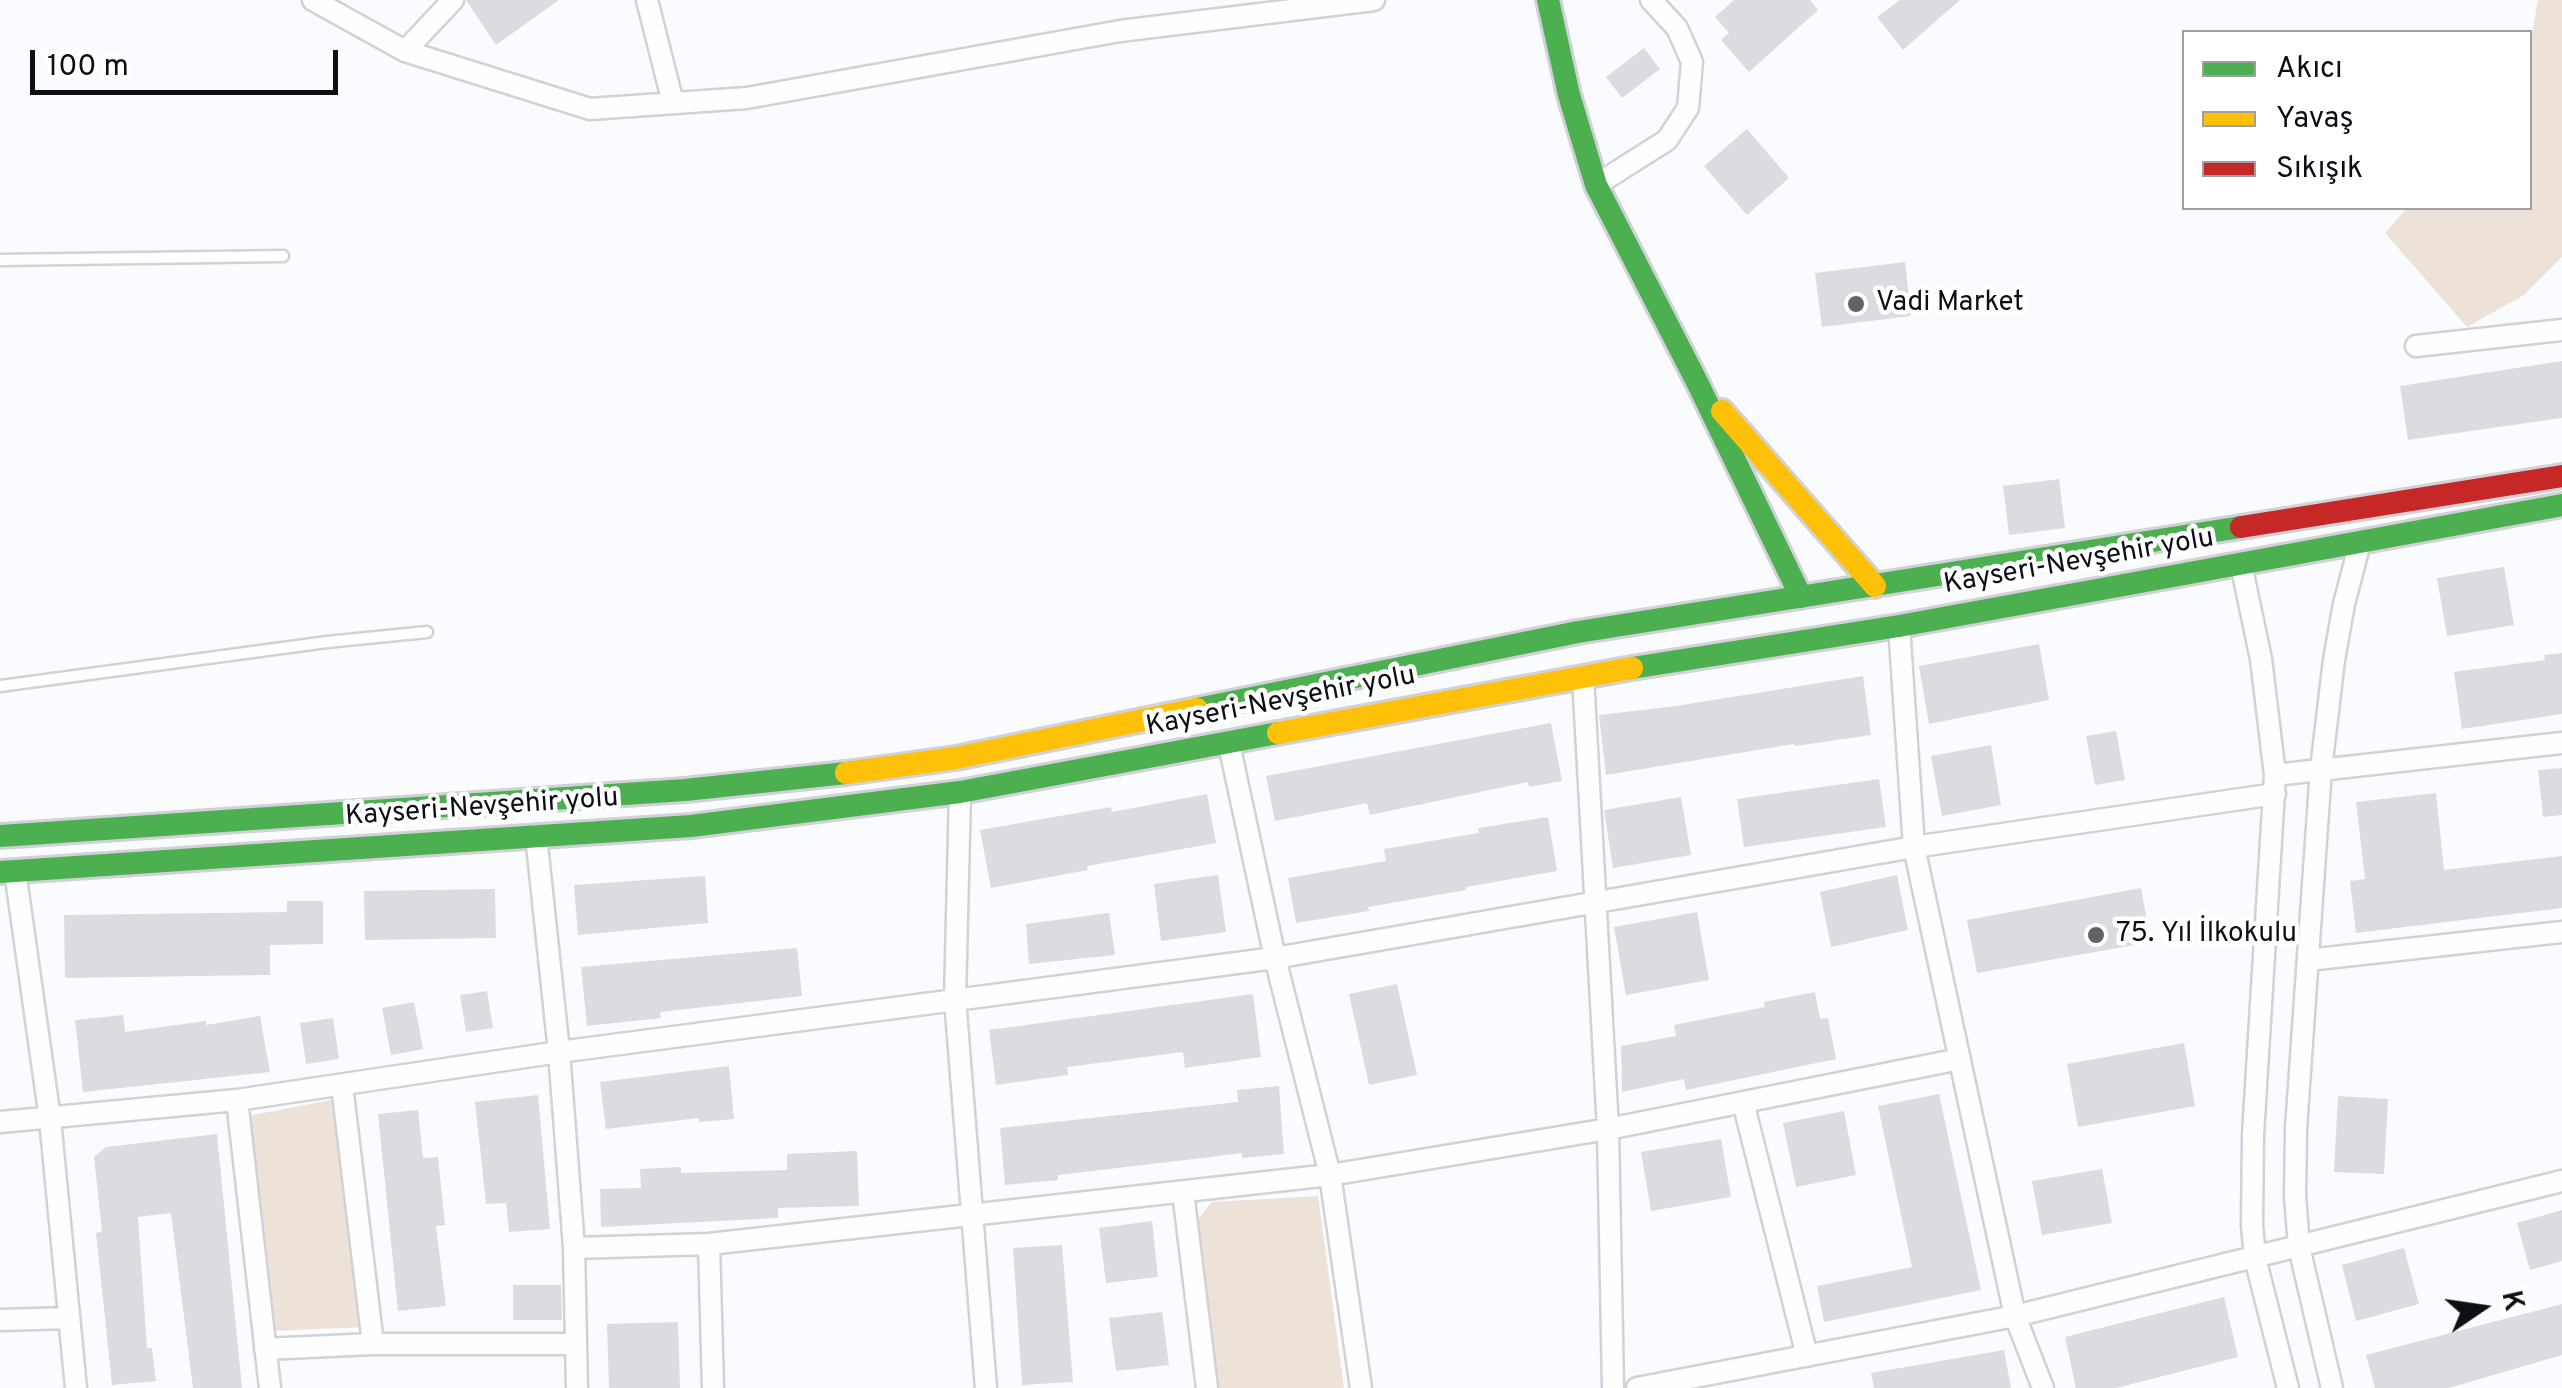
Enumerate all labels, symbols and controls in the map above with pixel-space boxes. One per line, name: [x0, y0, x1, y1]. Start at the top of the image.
scale bar: [35, 30, 342, 92]
legend: [2182, 30, 2532, 210]
text: 100 m: [47, 49, 129, 86]
text: Akıcı: [2276, 51, 2343, 88]
text: Yavaş: [2276, 101, 2353, 138]
text: Sıkışık: [2276, 151, 2363, 188]
place label: Vadi Market: [1876, 287, 2024, 321]
marker: Vadi Market: [1845, 293, 1867, 315]
street label: Kayseri-Nevşehir yolu: [1941, 523, 2217, 603]
street label: Kayseri-Nevşehir yolu: [1143, 660, 1419, 746]
street label: Kayseri-Nevşehir yolu: [344, 783, 620, 835]
place label: 75. Yıl İlkokulu: [2116, 918, 2297, 952]
marker: 75. Yıl İlkokulu: [2085, 924, 2107, 946]
north arrow: [2432, 1258, 2532, 1358]
text: K: [2491, 1288, 2531, 1315]

